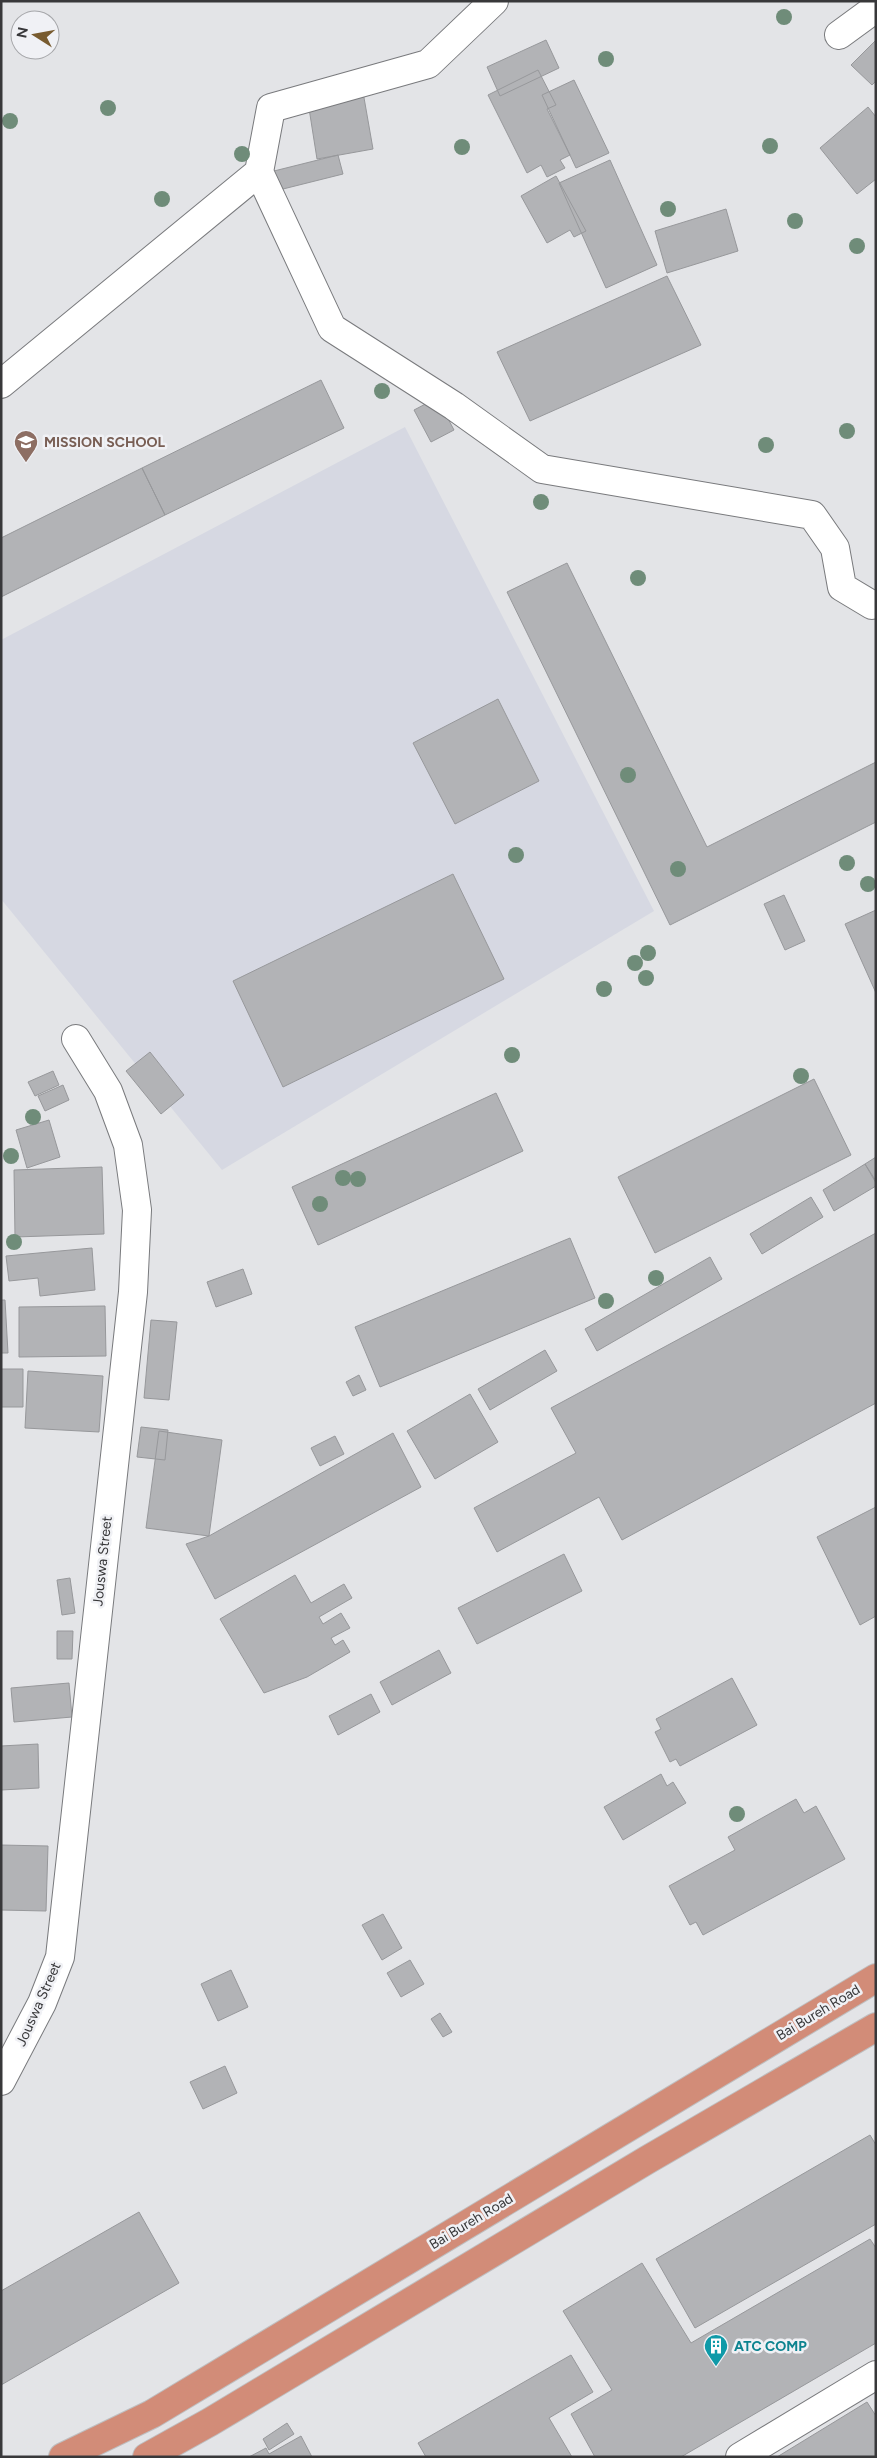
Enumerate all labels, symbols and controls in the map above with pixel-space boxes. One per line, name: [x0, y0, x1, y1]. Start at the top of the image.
north arrow: [10, 10, 60, 60]
text: N: [13, 26, 32, 40]
school or university icon: MISSION SCHOOL: [13, 429, 39, 463]
place label: MISSION SCHOOL: [44, 434, 165, 451]
street label: Jouswa Street: [89, 1515, 116, 1607]
street label: Jouswa Street: [12, 1960, 65, 2049]
street label: Bai Bureh Road: [773, 1981, 863, 2044]
street label: Bai Bureh Road: [426, 2190, 516, 2253]
building icon: ATC COMP: [703, 2333, 729, 2367]
place label: ATC COMP: [734, 2338, 807, 2355]

